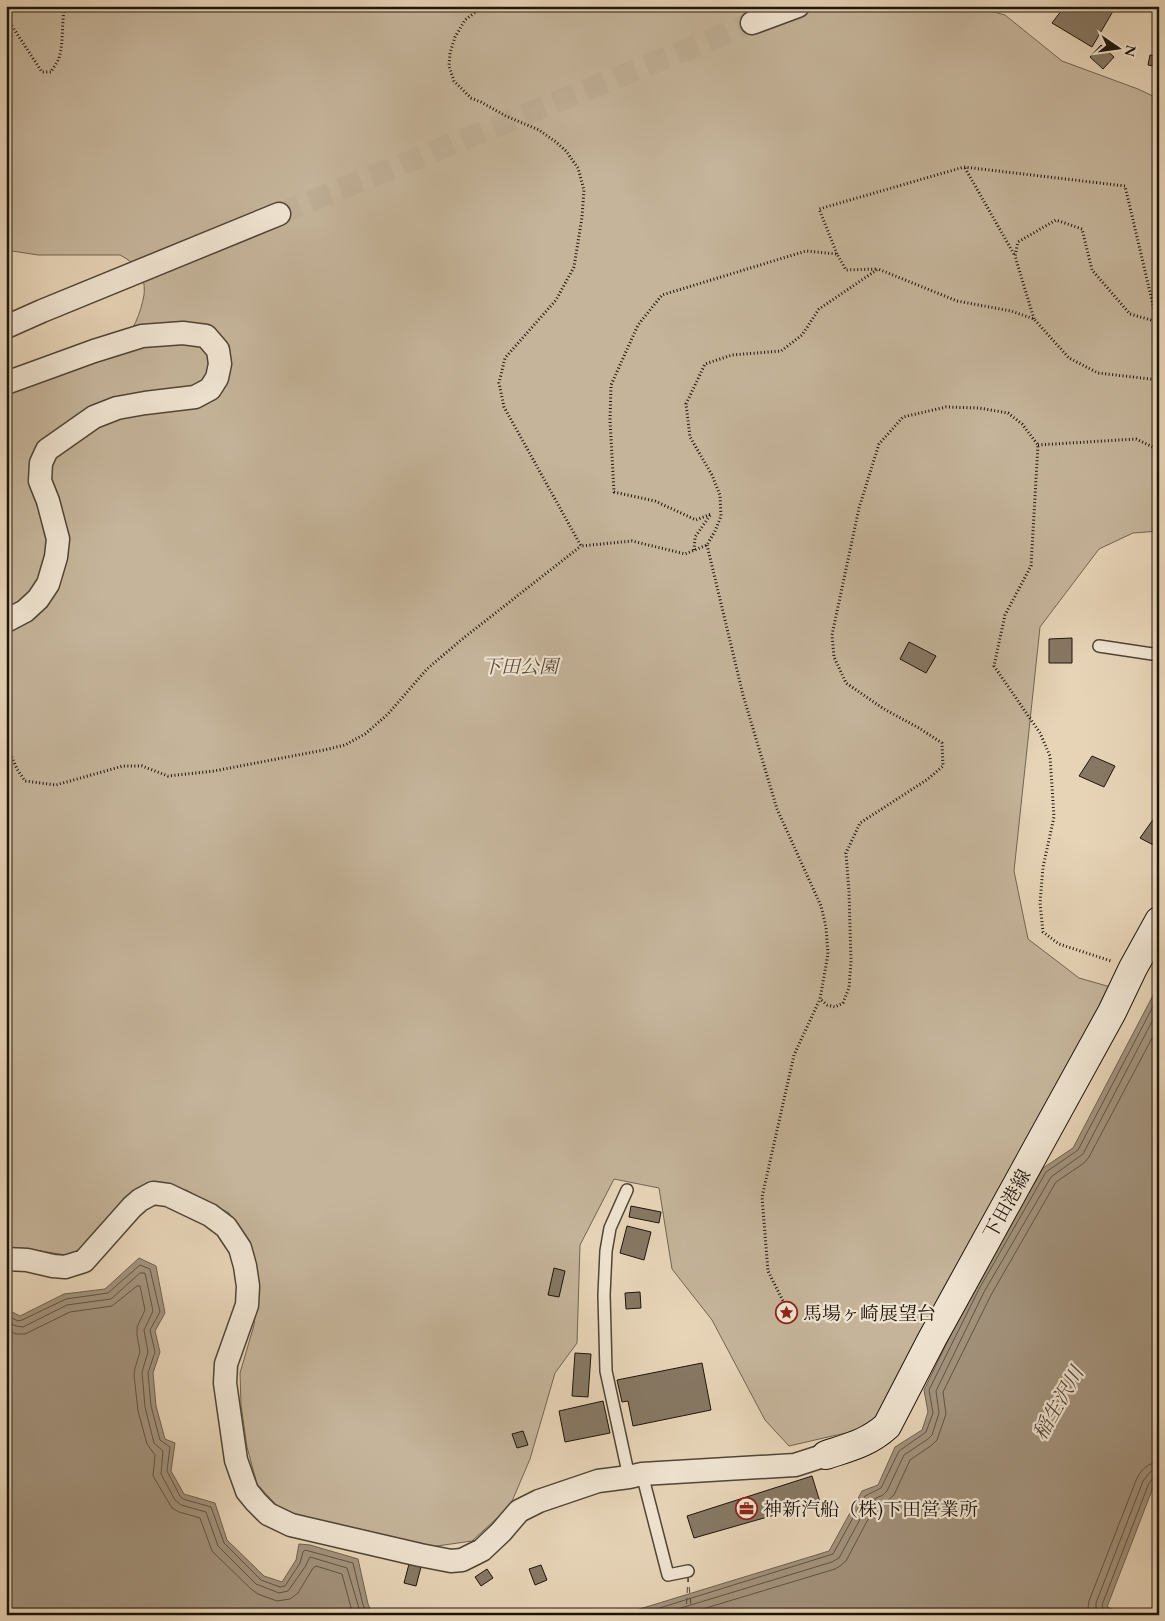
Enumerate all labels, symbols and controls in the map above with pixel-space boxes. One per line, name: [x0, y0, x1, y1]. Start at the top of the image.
north arrow: [1092, 22, 1142, 72]
text: N: [1120, 43, 1141, 59]
park label: 下田公園: [482, 654, 561, 679]
street label: 下田港線: [978, 1165, 1036, 1243]
place icon: 馬場ヶ崎展望台: [775, 1301, 799, 1325]
place label: 馬場ヶ崎展望台: [803, 1301, 936, 1326]
water label: 稲生沢川: [1027, 1360, 1090, 1444]
office icon: 神新汽船（株)下田営業所: [735, 1497, 759, 1521]
place label: 神新汽船（株)下田営業所: [763, 1497, 978, 1522]

